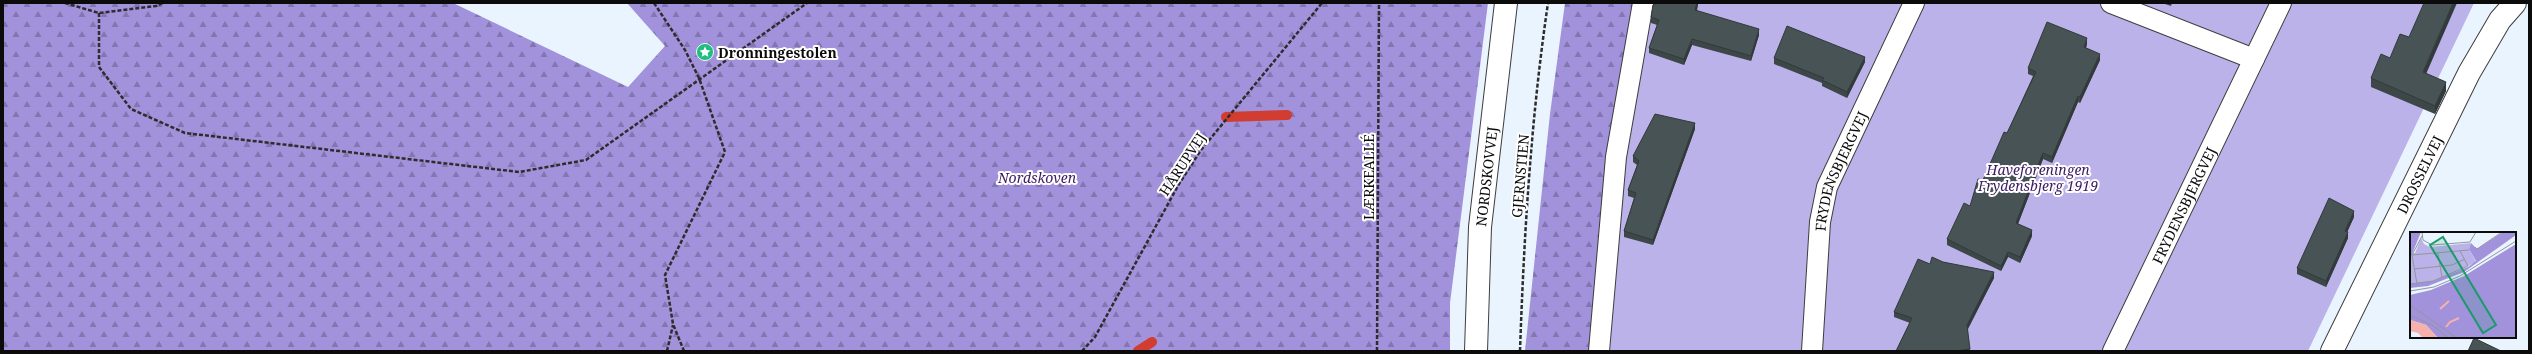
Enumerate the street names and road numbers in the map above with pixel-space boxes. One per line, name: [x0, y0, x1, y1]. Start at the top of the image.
street label: FRYDENSBJERGVEJ: [1810, 108, 1871, 232]
street label: NORDSKOVVEJ: [1471, 125, 1501, 227]
street label: HÅRUPVEJ: [1155, 129, 1209, 199]
street label: DROSSELVEJ: [2392, 132, 2446, 216]
street label: GJERNSTIEN: [1507, 133, 1533, 219]
street label: LÆRKEALLÉ: [1359, 134, 1378, 220]
street label: FRYDENSBJERGVEJ: [2147, 143, 2220, 267]

